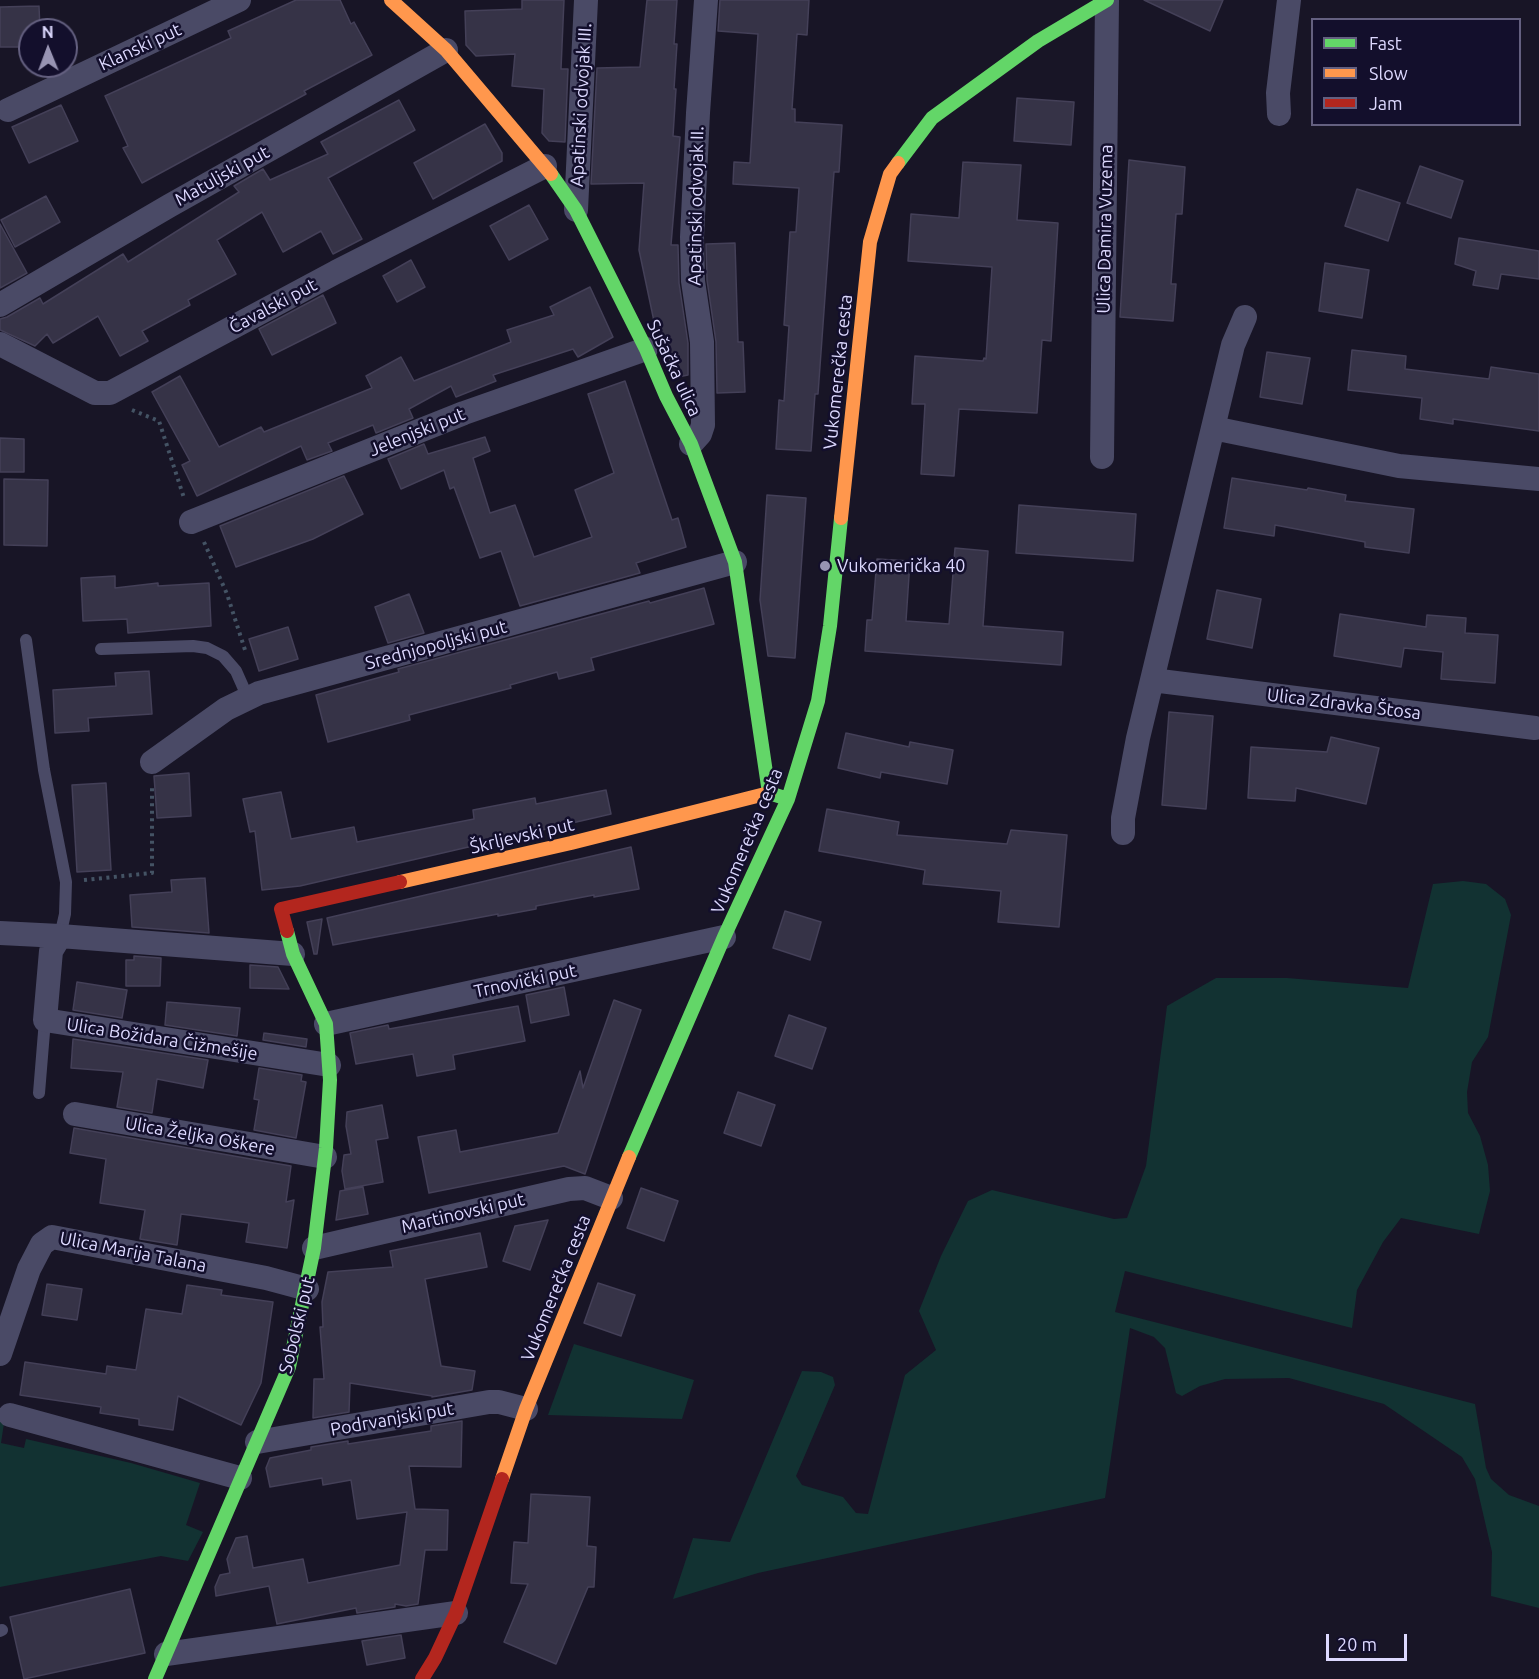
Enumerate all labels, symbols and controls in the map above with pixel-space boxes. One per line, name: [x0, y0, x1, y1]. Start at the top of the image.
north arrow: [18, 18, 78, 78]
legend: [1311, 18, 1521, 126]
street label: Klanski put: [95, 19, 185, 75]
text: N: [42, 23, 54, 41]
street label: Apatinski odvojak III.: [566, 23, 596, 187]
text: Fast: [1369, 33, 1402, 53]
text: Slow: [1369, 63, 1408, 83]
text: Jam: [1369, 93, 1403, 113]
street label: Apatinski odvojak II.: [684, 126, 708, 286]
street label: Matuljski put: [171, 141, 273, 211]
street label: Ulica Damira Vuzema: [1093, 144, 1117, 314]
street label: Čavalski put: [225, 274, 321, 338]
street label: Vukomerečka cesta: [819, 293, 857, 451]
street label: Sušačka ulica: [642, 316, 706, 420]
street label: Jelenjski put: [366, 403, 468, 461]
place label: Vukomerička 40: [837, 555, 966, 577]
marker: Vukomerička 40: [818, 559, 832, 573]
street label: Srednjopoljski put: [363, 616, 509, 674]
street label: Ulica Zdravka Štosa: [1266, 684, 1422, 724]
street label: Vukomerečka cesta: [707, 765, 787, 917]
street label: Škrljevski put: [468, 814, 576, 858]
street label: Trnovički put: [472, 960, 578, 1002]
street label: Ulica Božidara Čižmešije: [65, 1013, 259, 1065]
street label: Ulica Željka Oškere: [123, 1112, 277, 1160]
street label: Martinovski put: [399, 1188, 527, 1238]
street label: Vukomerečka cesta: [517, 1212, 595, 1364]
street label: Ulica Marija Talana: [58, 1227, 208, 1277]
street label: Sobolski put: [275, 1274, 319, 1376]
street label: Podrvanjski put: [329, 1398, 455, 1440]
scale bar: [1329, 1622, 1410, 1660]
text: 20 m: [1337, 1634, 1377, 1654]

